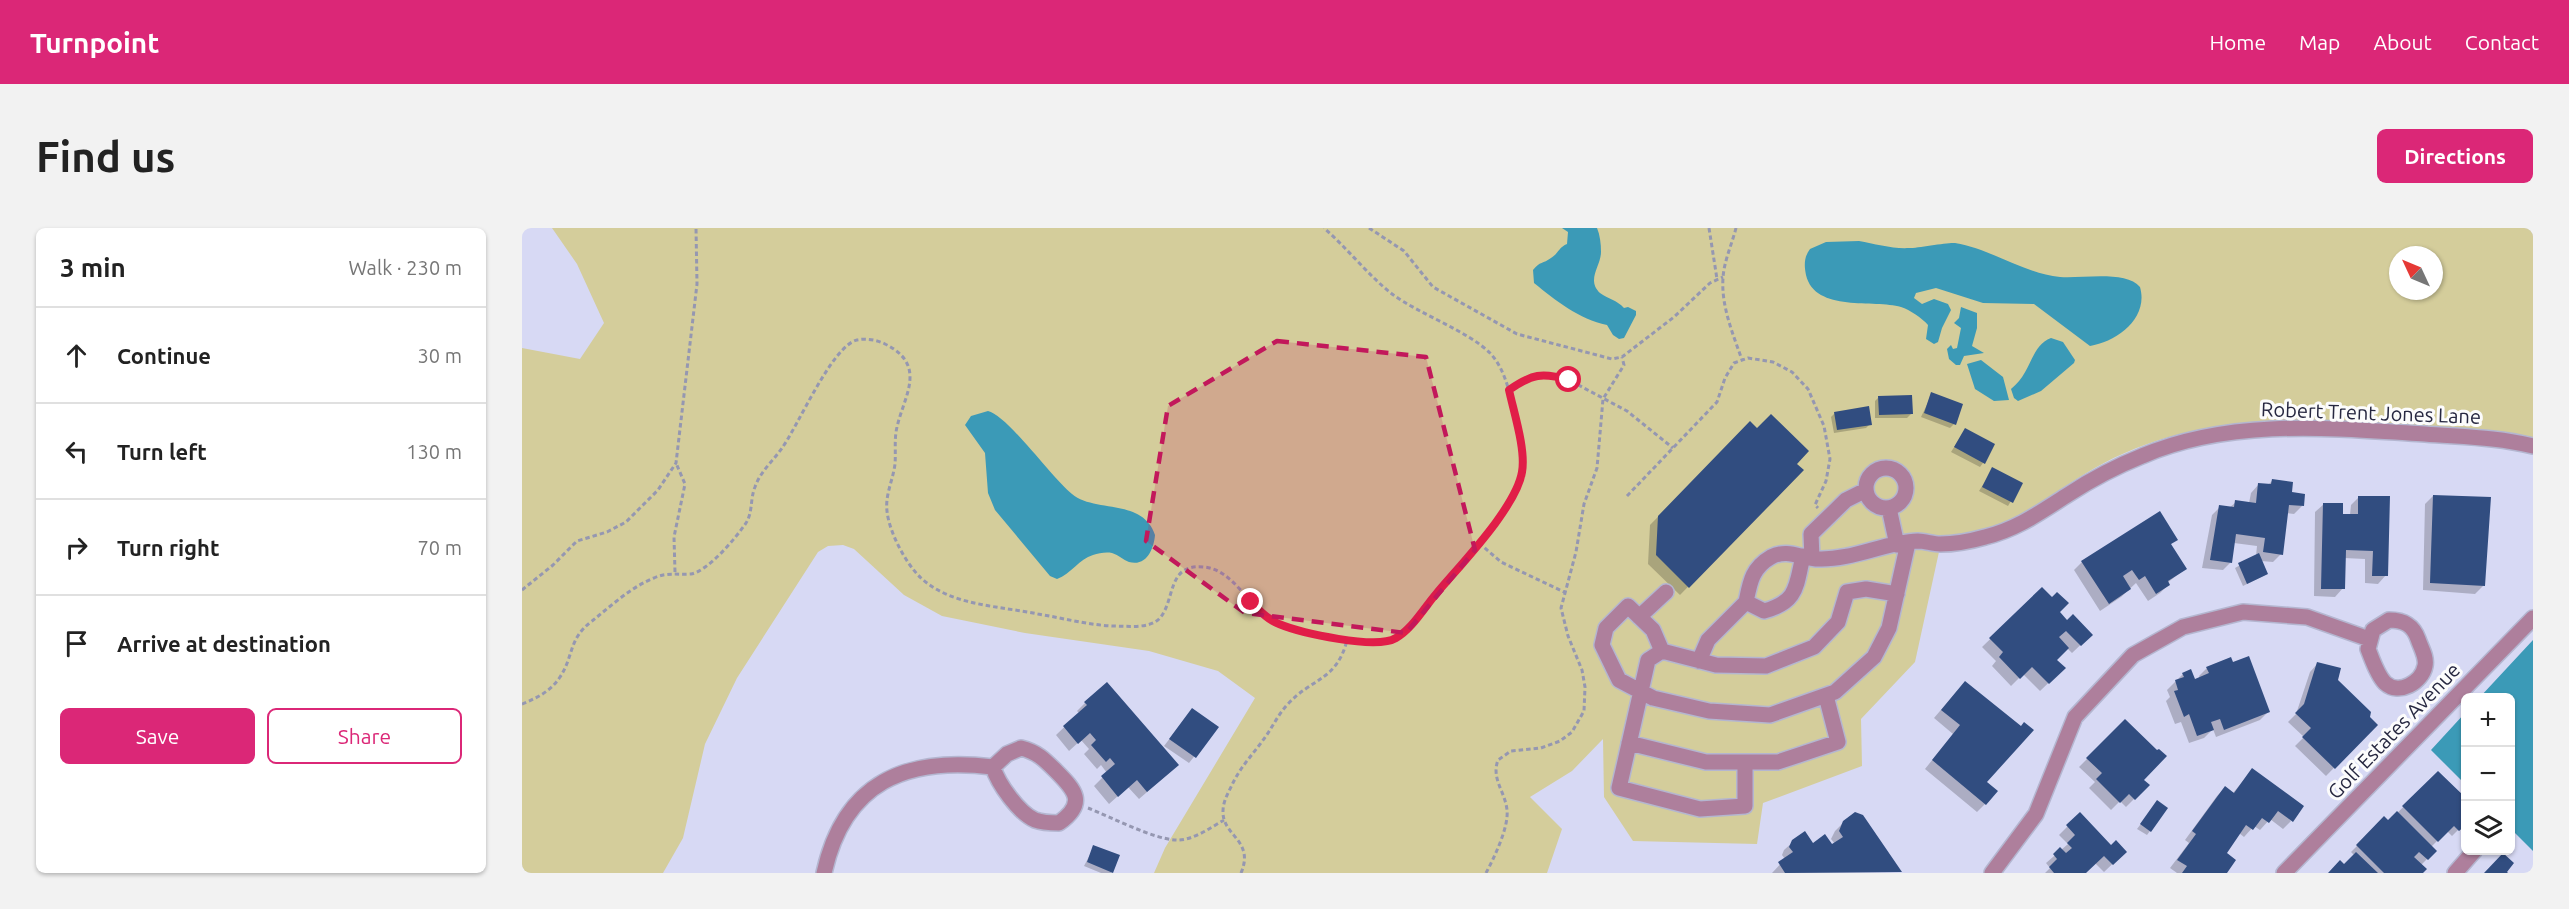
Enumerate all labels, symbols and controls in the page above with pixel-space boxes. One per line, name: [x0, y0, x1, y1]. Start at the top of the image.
text: Turnpoint: [30, 27, 159, 58]
text: Home: [2209, 30, 2266, 54]
text: Map: [2299, 30, 2340, 54]
text: About: [2373, 30, 2432, 54]
text: Contact: [2465, 30, 2539, 54]
button: Directions: [2377, 129, 2533, 183]
text: Find us: [36, 133, 175, 180]
north arrow: [2389, 246, 2443, 300]
text: 3 min: [60, 253, 126, 282]
text: Walk · 230 m: [349, 256, 462, 279]
icon: ahead: [60, 339, 93, 372]
text: Continue: [117, 343, 211, 368]
text: 30 m: [418, 344, 462, 367]
route start: [1555, 366, 1581, 392]
street label: Robert Trent Jones Lane: [2261, 397, 2481, 428]
icon: left: [60, 435, 93, 468]
text: Turn left: [117, 439, 207, 464]
text: 130 m: [406, 440, 462, 463]
icon: right: [60, 531, 93, 564]
text: Turn right: [117, 535, 219, 560]
text: 70 m: [418, 536, 462, 559]
route end: [1237, 588, 1263, 614]
icon: arrive: [60, 627, 93, 660]
text: Arrive at destination: [117, 631, 331, 656]
street label: Golf Estates Avenue: [2323, 658, 2464, 803]
map controls: [2461, 693, 2515, 855]
button: +: [2461, 693, 2515, 747]
button: Save: [60, 708, 255, 764]
button: Share: [267, 708, 462, 764]
button: −: [2461, 747, 2515, 801]
button: layers: [2461, 801, 2515, 855]

